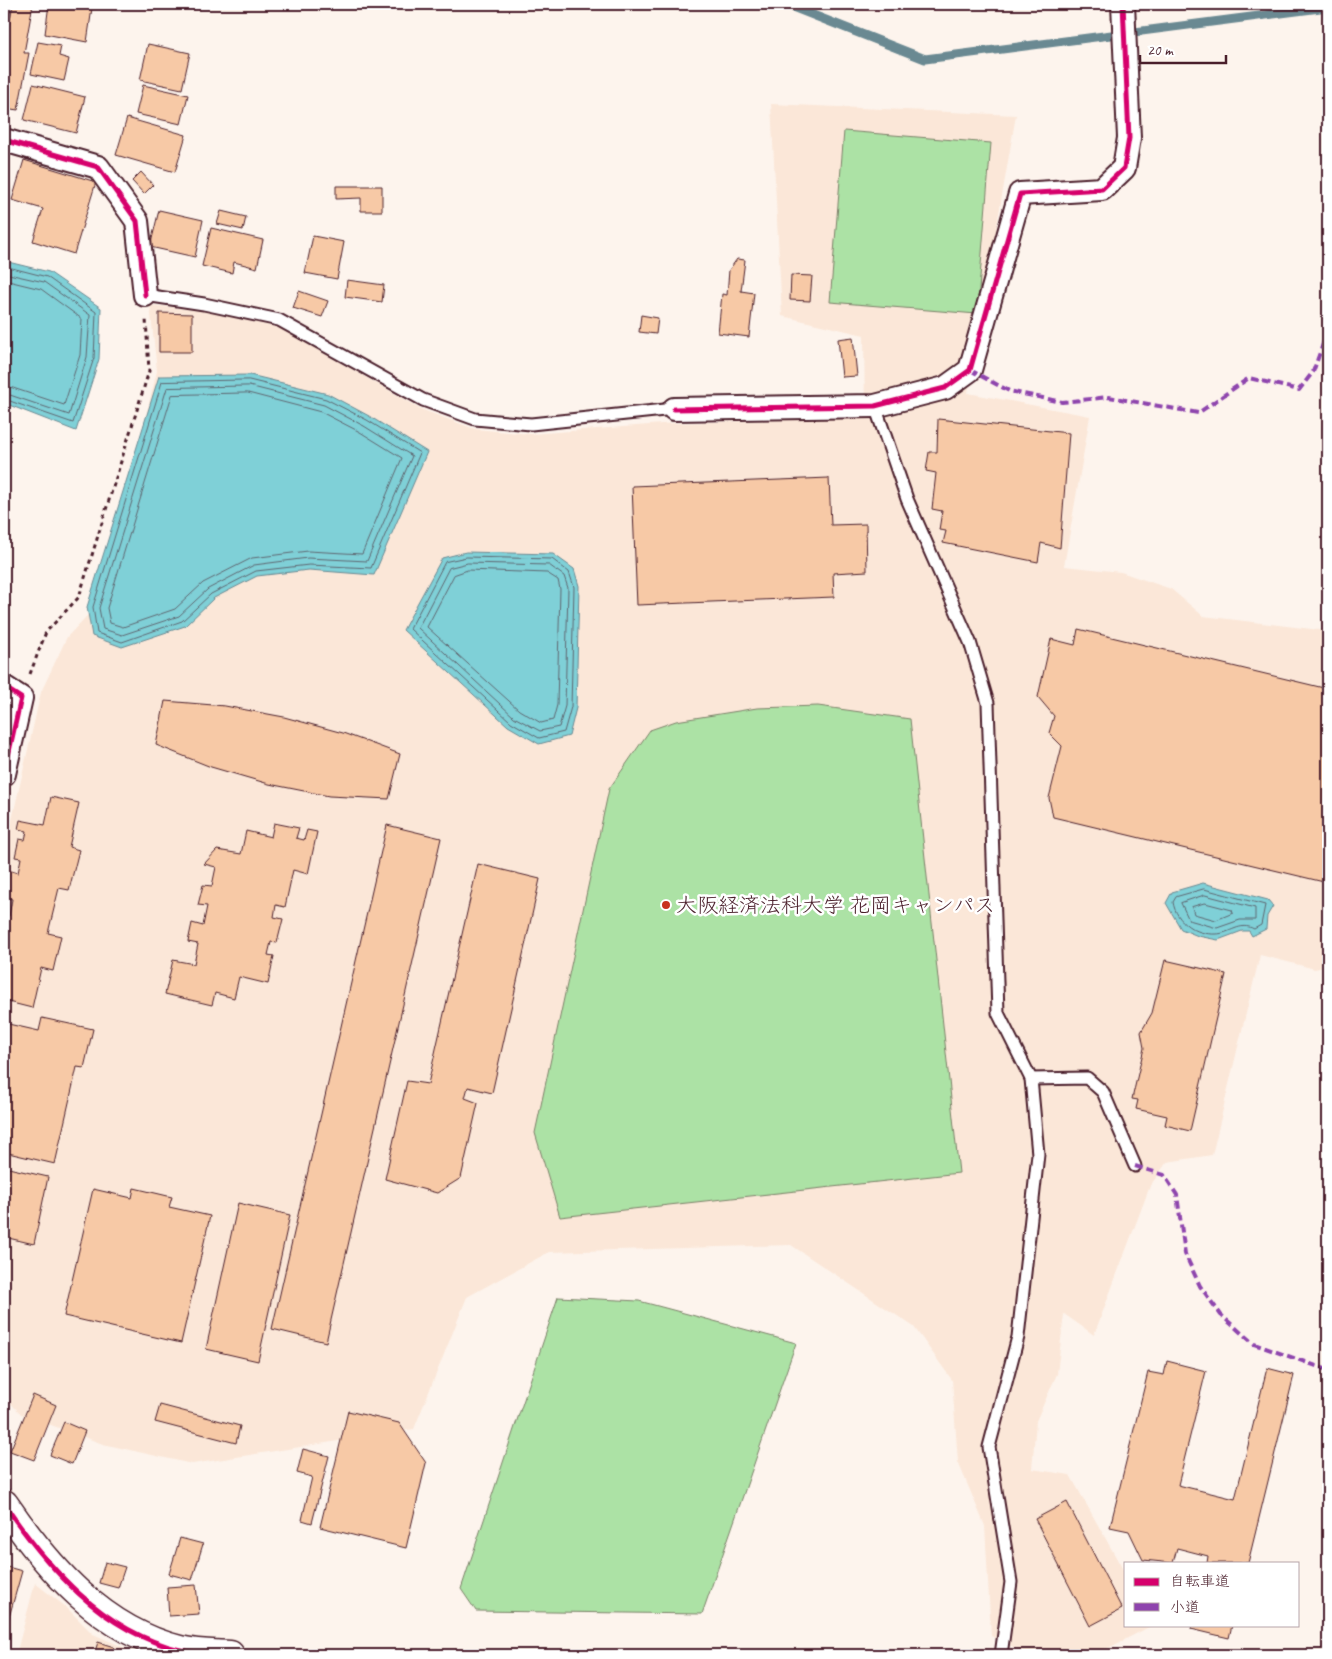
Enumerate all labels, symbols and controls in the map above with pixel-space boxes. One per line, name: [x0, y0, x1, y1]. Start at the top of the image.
scale bar: [1140, 32, 1226, 64]
text: 20 m: [1147, 41, 1174, 60]
place label: 大阪経済法科大学 花岡キャンパス: [676, 892, 995, 918]
marker: 大阪経済法科大学 花岡キャンパス: [660, 899, 672, 911]
legend: [1124, 1562, 1300, 1626]
text: 自転車道: [1170, 1572, 1230, 1591]
text: 小道: [1170, 1598, 1200, 1617]

